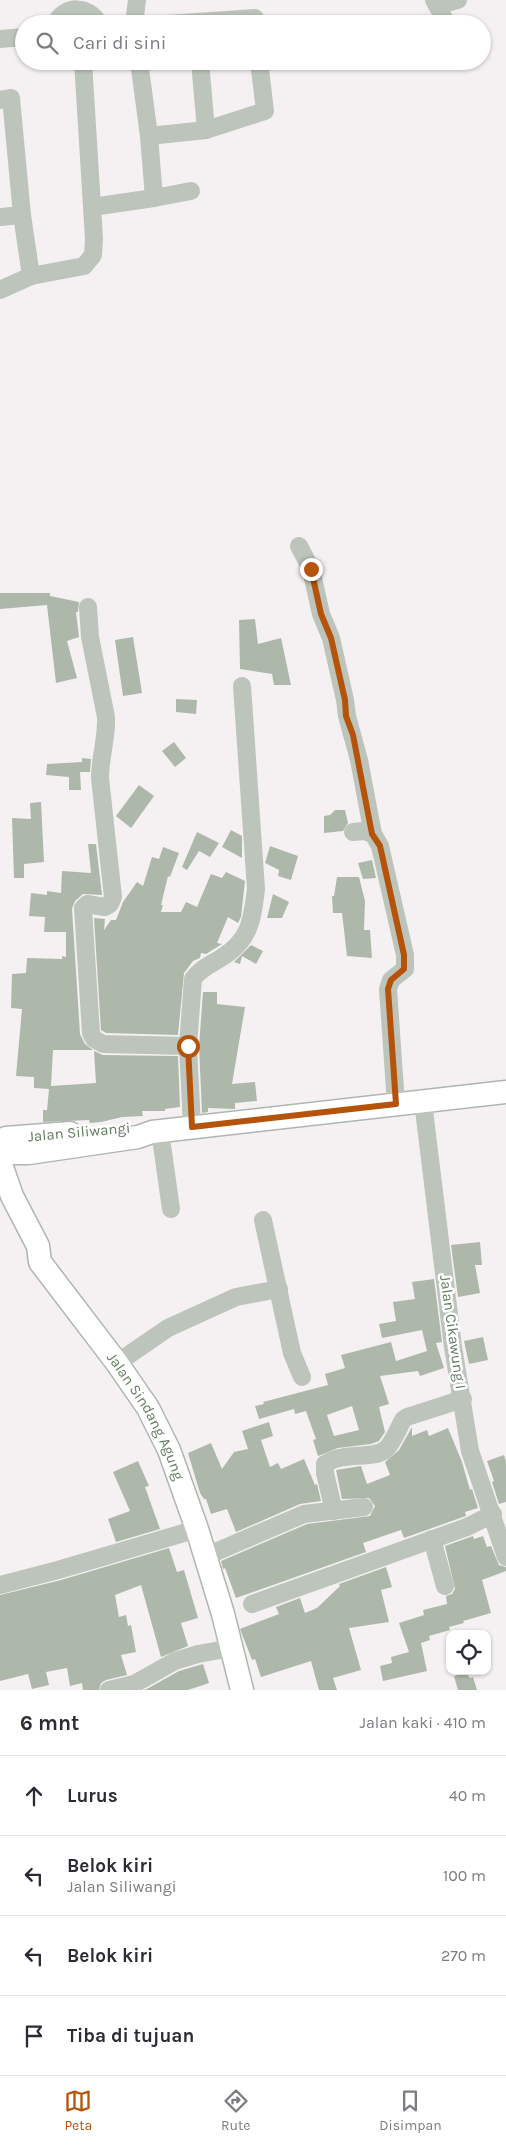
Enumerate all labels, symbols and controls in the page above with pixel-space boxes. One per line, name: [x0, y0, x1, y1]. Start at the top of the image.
search box: [15, 15, 491, 70]
icon: search: [33, 29, 61, 57]
text: Cari di sini: [73, 32, 166, 54]
route end: [300, 558, 323, 581]
route start: [177, 1035, 200, 1058]
street label: Jalan Siliwangi: [27, 1119, 131, 1145]
street label: Jalan Cikawung I: [436, 1274, 470, 1390]
street label: Jalan Sindang Agung: [103, 1349, 188, 1483]
map controls: [446, 1630, 491, 1675]
button: locate: [446, 1630, 491, 1675]
text: 6 mnt: [20, 1711, 79, 1735]
text: Jalan kaki · 410 m: [359, 1713, 486, 1732]
icon: ahead: [20, 1782, 48, 1810]
text: Lurus: [67, 1785, 118, 1807]
text: 40 m: [449, 1786, 486, 1805]
text: Belok kiri: [67, 1855, 153, 1877]
icon: left: [20, 1862, 48, 1890]
text: 100 m: [443, 1866, 486, 1885]
text: Jalan Siliwangi: [67, 1877, 177, 1896]
icon: left: [20, 1942, 48, 1970]
text: Belok kiri: [67, 1945, 153, 1967]
text: 270 m: [441, 1946, 486, 1965]
icon: arrive: [20, 2022, 48, 2050]
text: Tiba di tujuan: [67, 2025, 194, 2047]
tab: Peta: [64, 2087, 92, 2134]
tab: Rute: [221, 2087, 251, 2134]
tab: Disimpan: [379, 2087, 442, 2134]

